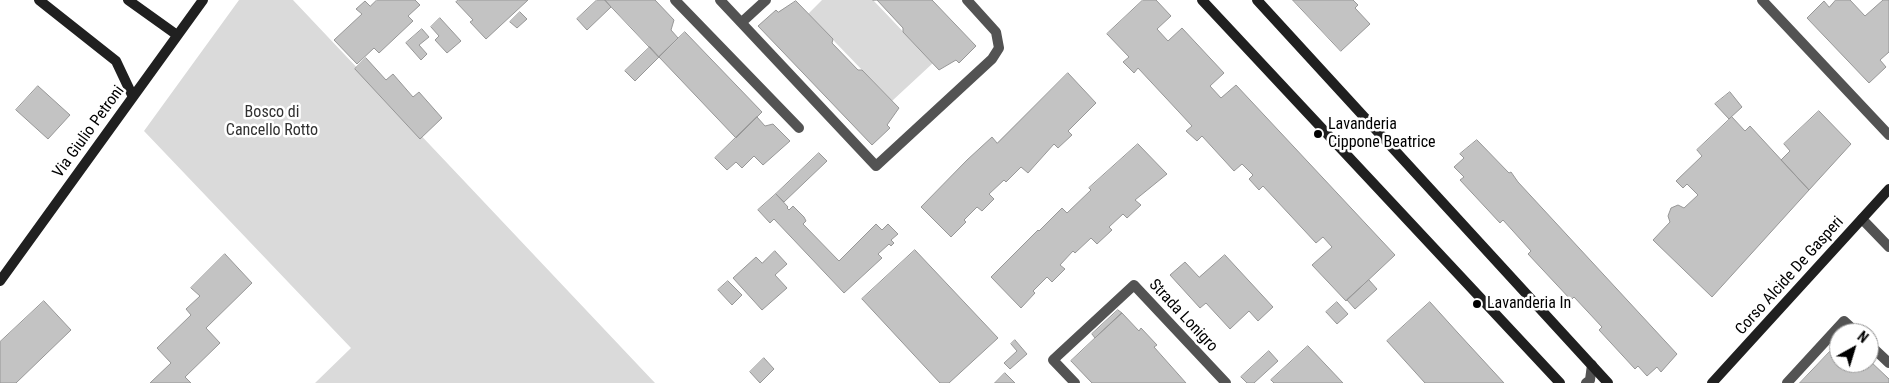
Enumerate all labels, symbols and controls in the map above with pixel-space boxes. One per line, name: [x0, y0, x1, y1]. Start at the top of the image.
street label: Via Giulio Petroni: [49, 82, 129, 182]
park label: Bosco di Cancello Rotto: [226, 103, 318, 141]
place label: Lavanderia Cippone Beatrice: [1328, 115, 1436, 153]
marker: Lavanderia Cippone Beatrice: [1312, 128, 1324, 140]
street label: Corso Alcide De Gasperi: [1732, 213, 1848, 339]
street label: Strada Lonigro: [1145, 276, 1221, 356]
place label: Lavanderia In: [1487, 294, 1571, 314]
marker: Lavanderia In: [1471, 298, 1483, 310]
north arrow: [1829, 323, 1879, 373]
text: N: [1854, 328, 1871, 346]

